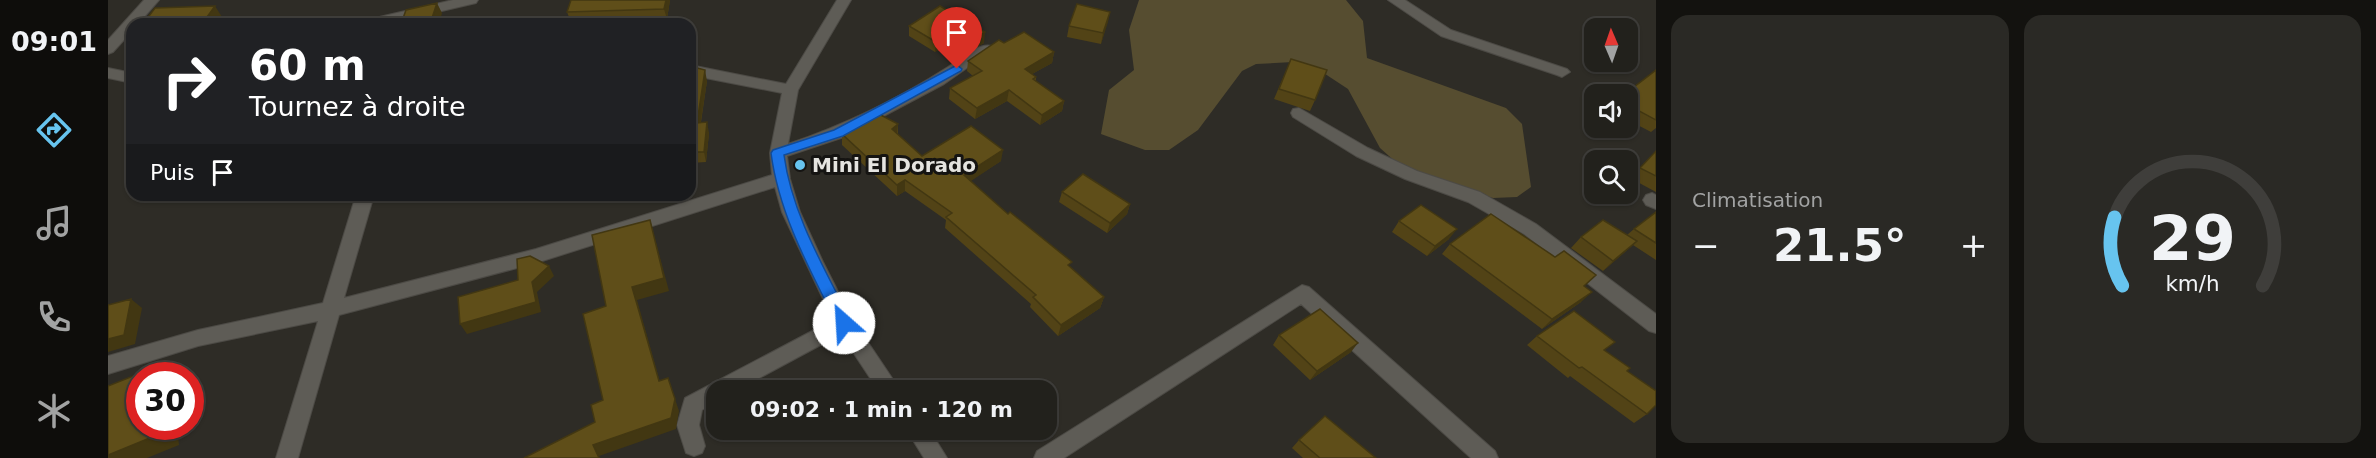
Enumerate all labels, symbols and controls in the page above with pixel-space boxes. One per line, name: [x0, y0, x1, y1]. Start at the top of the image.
pin: [931, 7, 982, 69]
icon: arrive: [940, 16, 973, 49]
north arrow: [1584, 18, 1638, 72]
map controls: [1584, 18, 1638, 204]
text: 09:01: [11, 26, 97, 57]
text: 60 m: [249, 41, 366, 90]
icon: right: [150, 42, 228, 120]
button: sound: [1584, 84, 1638, 138]
text: Tournez à droite: [249, 91, 466, 122]
icon: directions: [33, 109, 75, 151]
button: search: [1584, 150, 1638, 204]
place label: Mini El Dorado: [812, 153, 976, 177]
icon: arrive: [206, 156, 239, 189]
marker: Mini El Dorado: [793, 158, 807, 172]
text: Puis: [150, 160, 194, 185]
text: Climatisation: [1692, 188, 1823, 212]
icon: music: [33, 202, 75, 244]
text: 29: [2149, 202, 2236, 275]
text: 21.5°: [1773, 219, 1907, 272]
text: −: [1692, 226, 1720, 265]
text: +: [1960, 226, 1988, 265]
text: km/h: [2165, 271, 2219, 296]
position arrow: [812, 291, 876, 355]
icon: phone: [33, 296, 75, 338]
speed limit sign: 30: [126, 362, 204, 440]
icon: climate: [33, 390, 75, 432]
text: 09:02 · 1 min · 120 m: [750, 397, 1013, 422]

